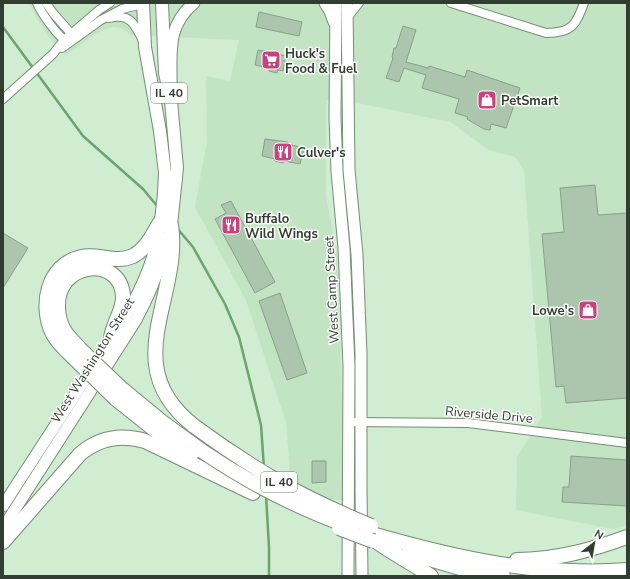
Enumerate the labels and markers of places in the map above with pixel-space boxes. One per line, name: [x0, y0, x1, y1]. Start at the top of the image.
place label: Huck's Food & Fuel: [285, 45, 358, 78]
supermarket icon: Huck's Food & Fuel: [260, 49, 282, 71]
shop icon: PetSmart: [476, 89, 498, 111]
place label: PetSmart: [501, 92, 559, 110]
restaurant icon: Culver's: [272, 141, 294, 163]
place label: Culver's: [297, 144, 346, 162]
place label: Buffalo Wild Wings: [245, 210, 318, 243]
restaurant icon: Buffalo Wild Wings: [220, 214, 242, 236]
shop icon: Lowe's: [577, 299, 599, 321]
place label: Lowe's: [532, 302, 574, 320]

